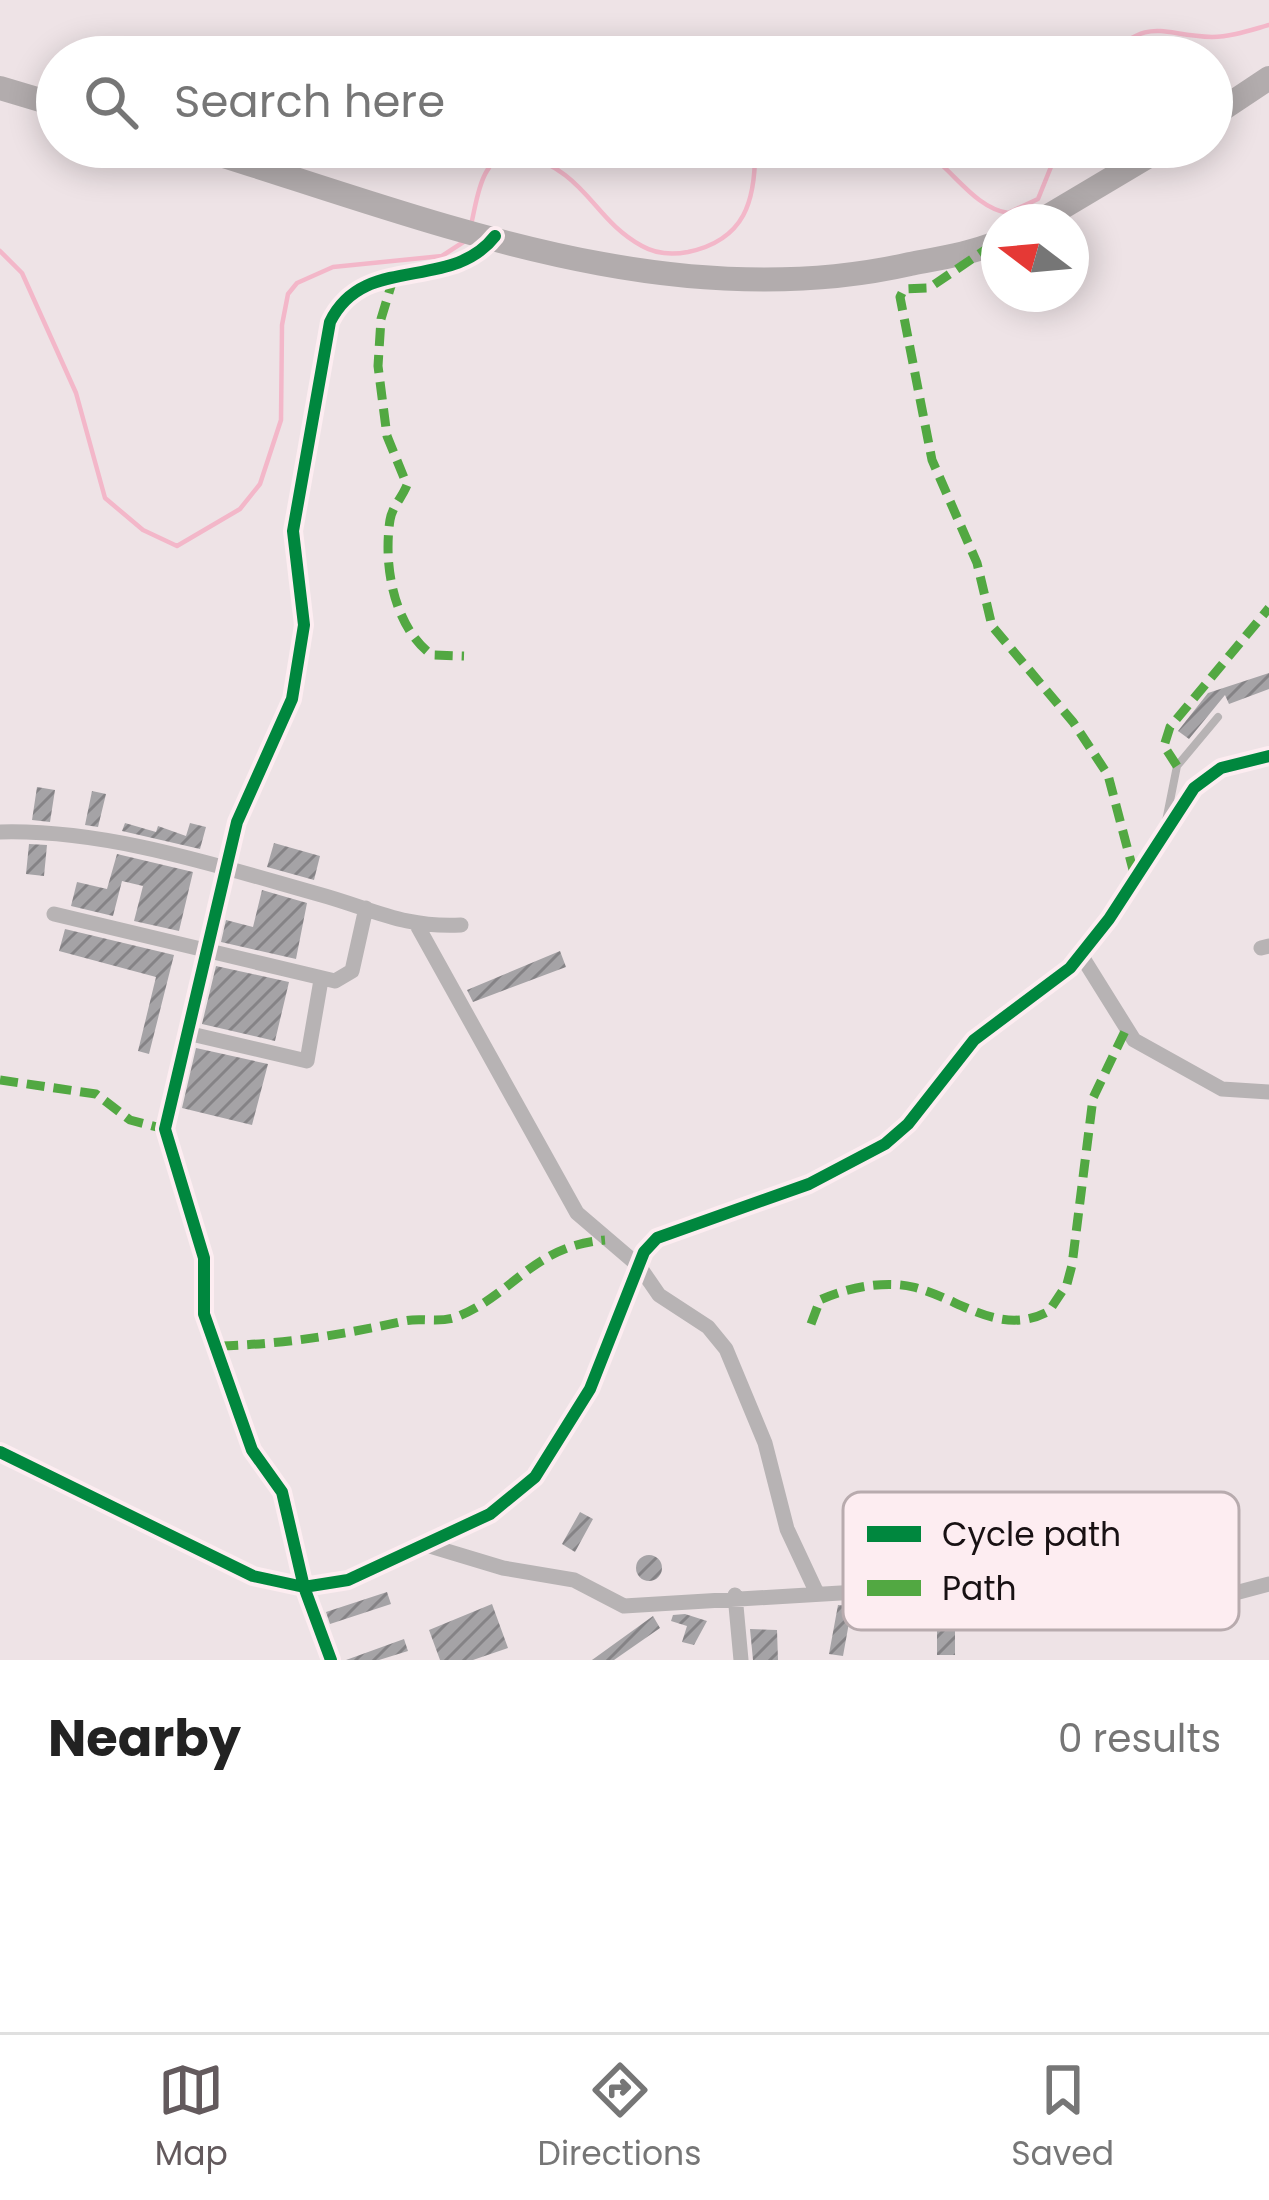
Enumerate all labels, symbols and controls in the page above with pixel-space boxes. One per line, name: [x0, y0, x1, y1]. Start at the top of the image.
search box: [36, 36, 1233, 168]
icon: search: [78, 69, 144, 135]
text: Search here: [174, 70, 445, 133]
north arrow: [981, 204, 1089, 312]
legend: [843, 1492, 1239, 1630]
text: Cycle path: [942, 1511, 1121, 1558]
text: Path: [942, 1565, 1017, 1612]
text: Nearby: [48, 1702, 241, 1774]
text: 0 results: [1058, 1711, 1221, 1766]
tab: Map: [155, 2057, 228, 2179]
tab: Directions: [538, 2057, 701, 2179]
tab: Saved: [1011, 2057, 1114, 2179]

